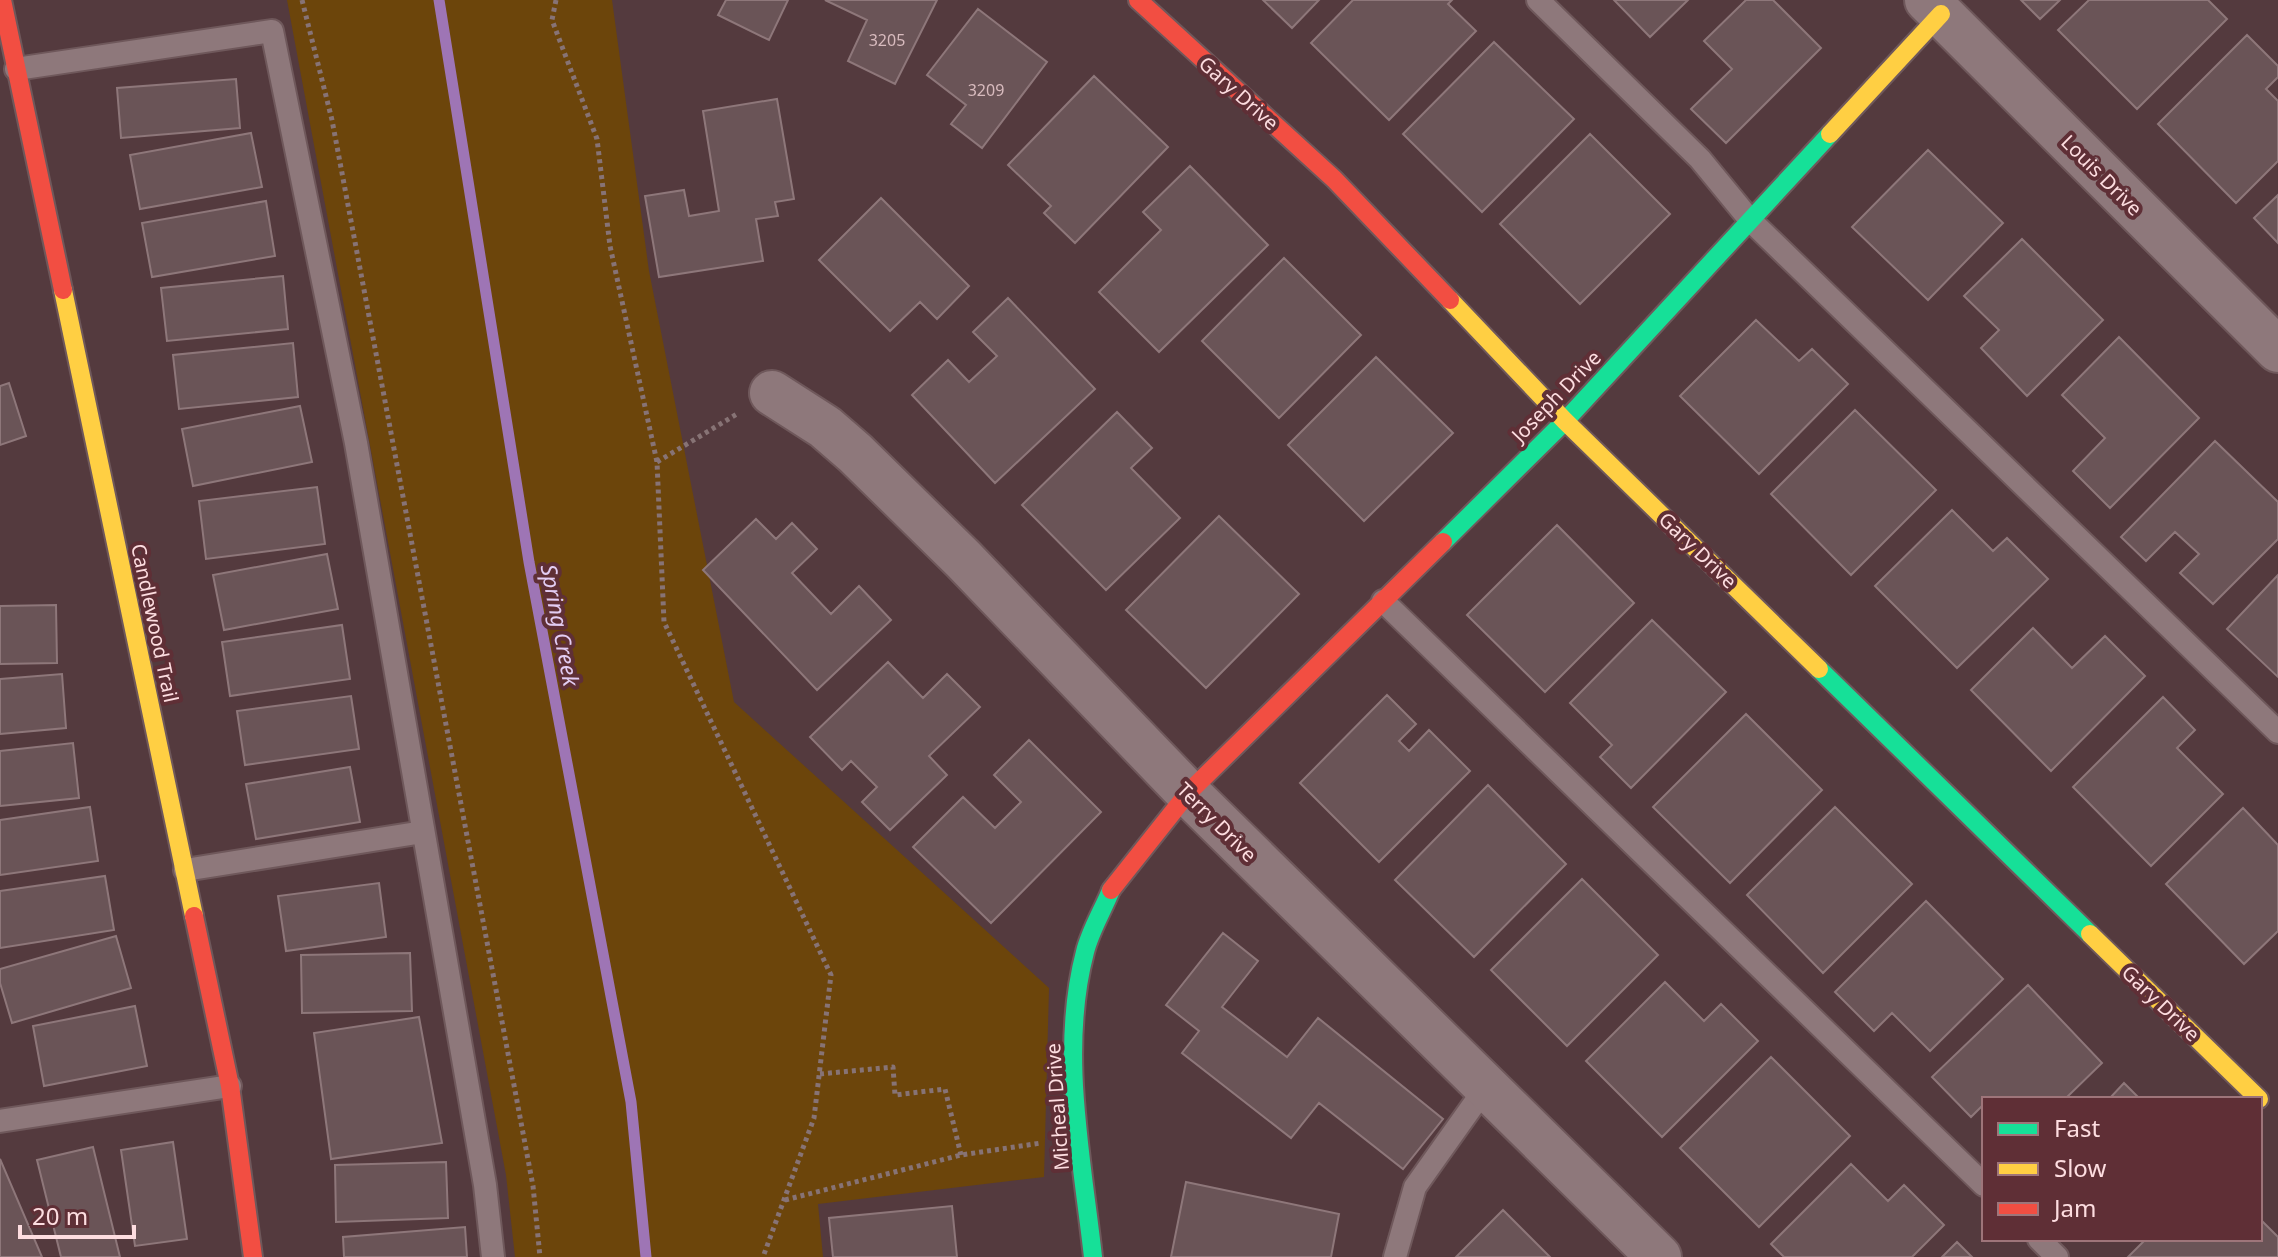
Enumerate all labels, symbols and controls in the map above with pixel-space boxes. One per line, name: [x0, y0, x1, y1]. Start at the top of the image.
house number: 3205: [869, 29, 905, 51]
street label: Gary Drive: [1193, 50, 1285, 136]
house number: 3209: [968, 79, 1004, 101]
street label: Louis Drive: [2056, 129, 2148, 221]
street label: Joseph Drive: [1504, 344, 1607, 449]
street label: Gary Drive: [1653, 506, 1743, 594]
street label: Candlewood Trail: [125, 541, 185, 705]
water label: Spring Creek: [534, 561, 588, 690]
street label: Terry Drive: [1171, 776, 1263, 868]
street label: Gary Drive: [2116, 959, 2206, 1047]
street label: Micheal Drive: [1039, 1042, 1075, 1172]
legend: [1982, 1097, 2262, 1241]
text: Fast: [2054, 1111, 2100, 1144]
text: Slow: [2054, 1151, 2106, 1184]
scale bar: [20, 1189, 134, 1239]
text: Jam: [2052, 1191, 2096, 1224]
text: 20 m: [32, 1199, 88, 1232]

